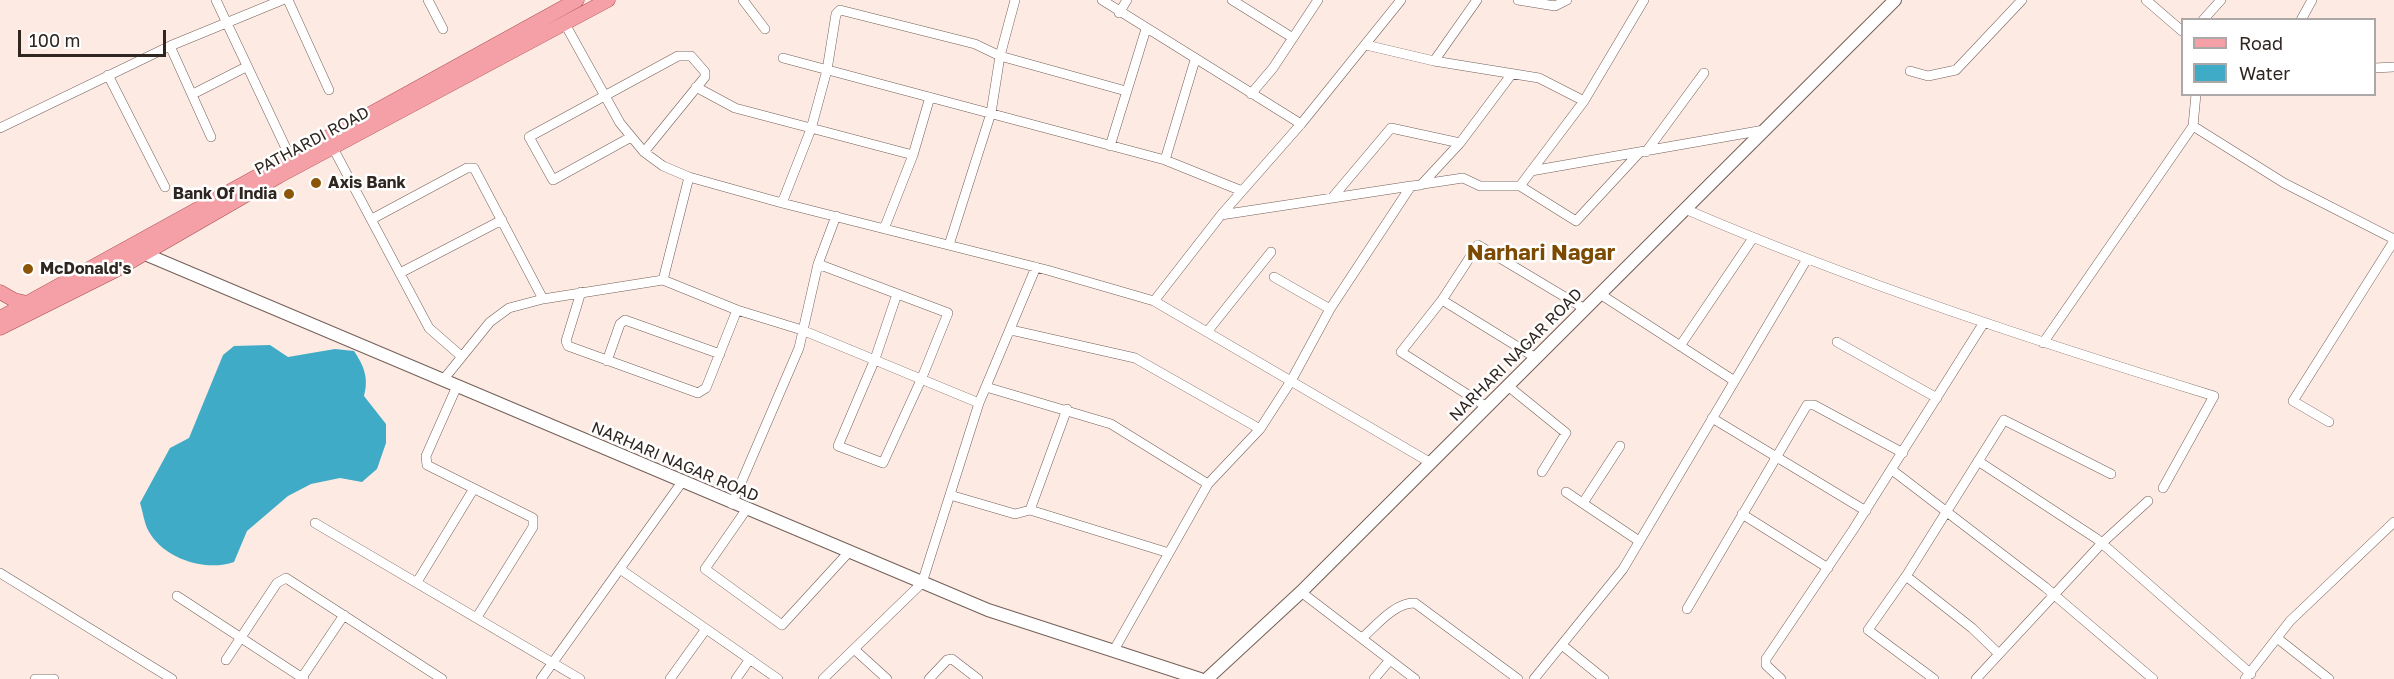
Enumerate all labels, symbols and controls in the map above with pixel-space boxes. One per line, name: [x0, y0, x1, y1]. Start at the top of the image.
scale bar: [21, 18, 170, 56]
legend: [2181, 18, 2376, 96]
text: 100 m: [29, 29, 80, 51]
text: Road: [2239, 32, 2283, 54]
text: Water: [2239, 62, 2290, 84]
street label: PATHARDI ROAD: [251, 103, 373, 179]
place label: Axis Bank: [328, 173, 406, 193]
marker: Axis Bank: [309, 176, 323, 190]
place label: Bank Of India: [173, 184, 277, 204]
marker: Bank Of India: [282, 187, 296, 201]
district label: Narhari Nagar: [1467, 240, 1615, 266]
place label: McDonald's: [40, 259, 131, 279]
marker: McDonald's: [21, 262, 35, 276]
street label: NARHARI NAGAR ROAD: [1446, 285, 1586, 425]
street label: NARHARI NAGAR ROAD: [588, 418, 762, 506]

